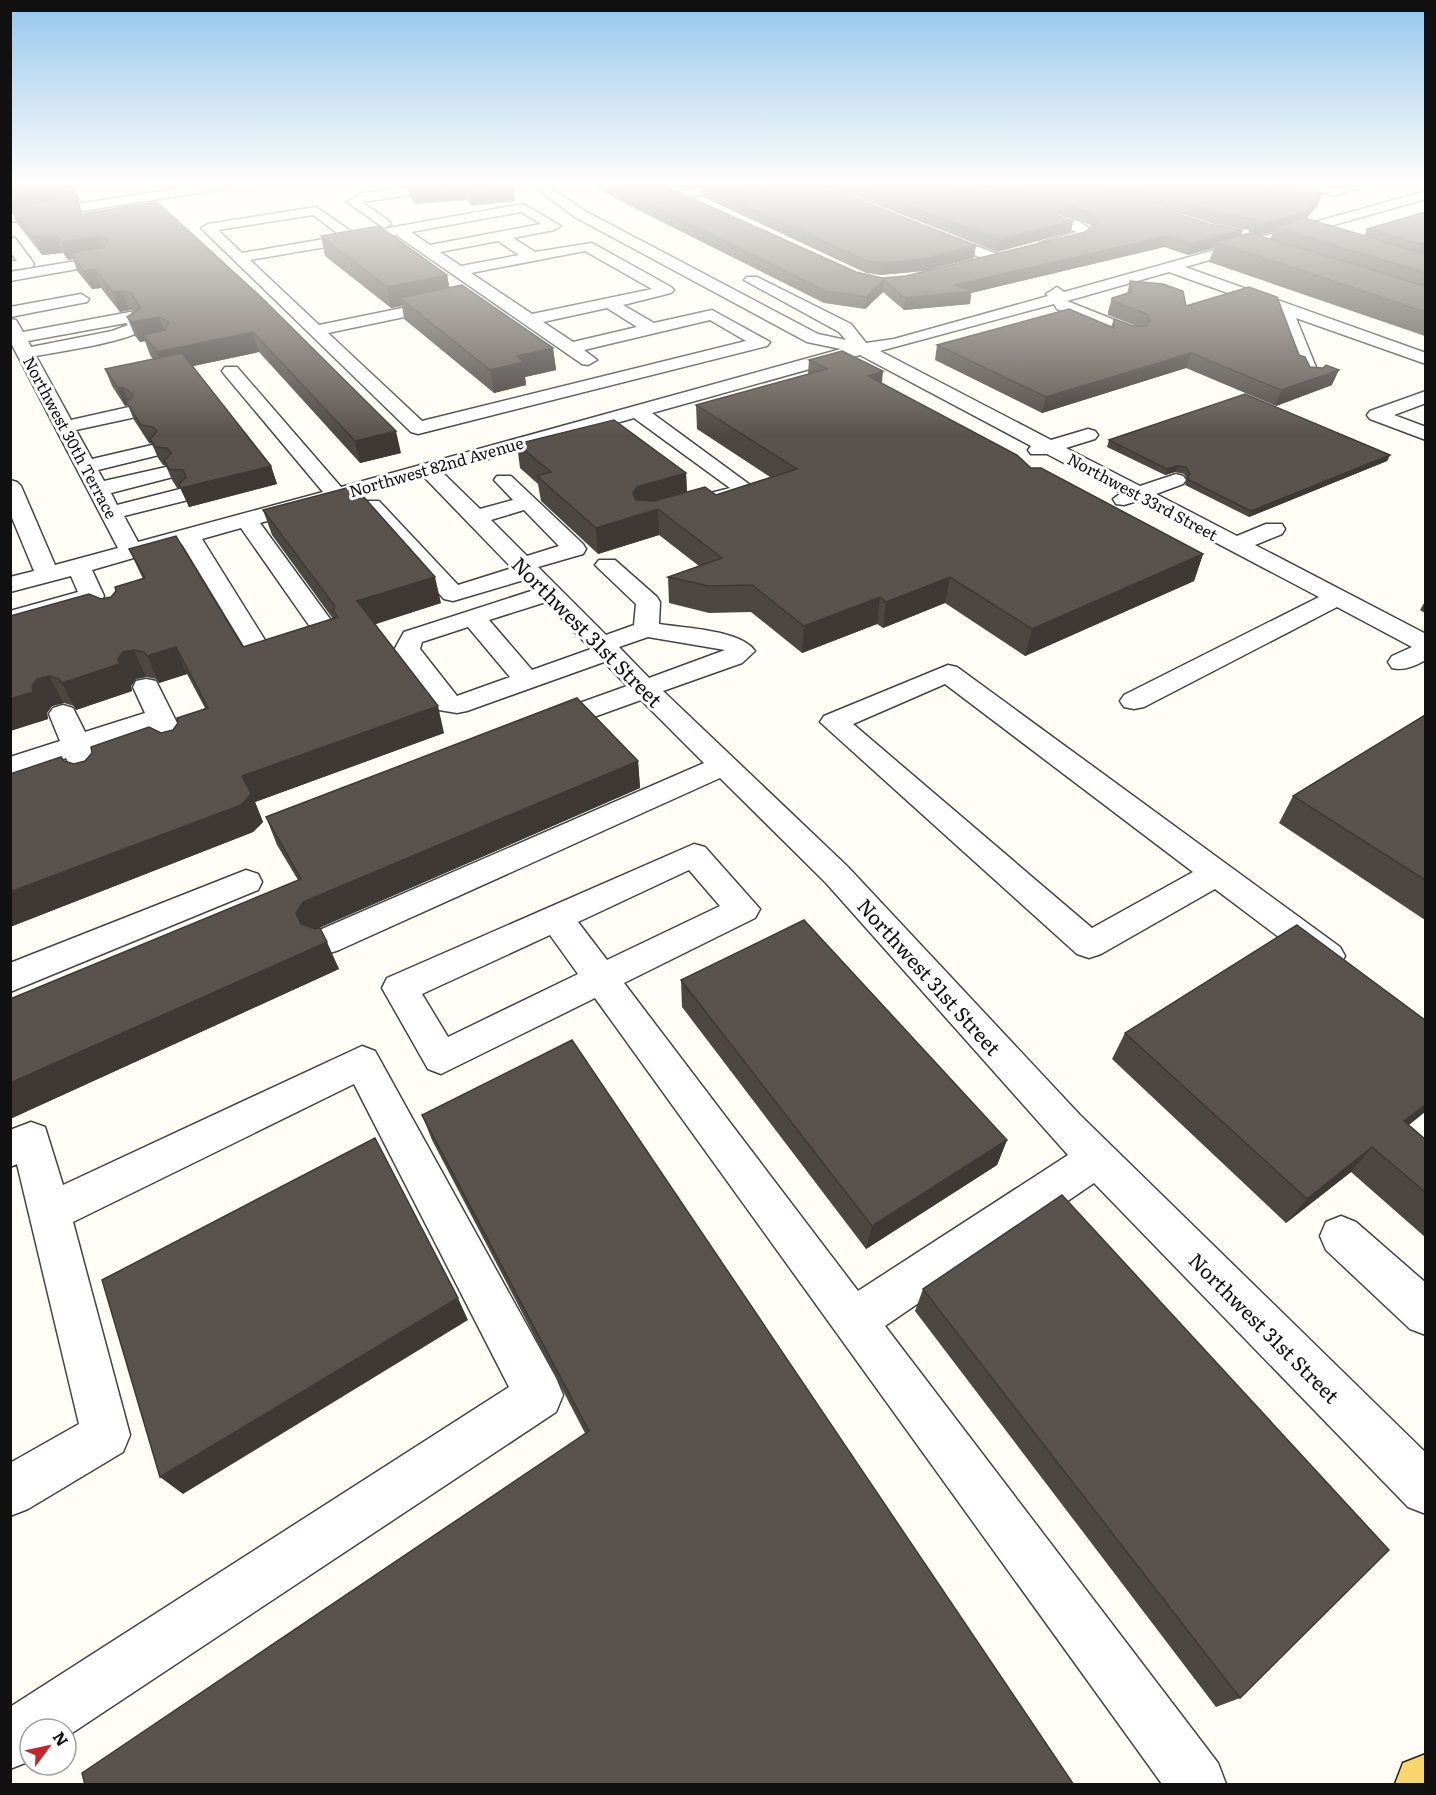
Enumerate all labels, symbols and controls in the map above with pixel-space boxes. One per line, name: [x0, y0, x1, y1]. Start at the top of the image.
street label: Northwest 30th Terrace: [18, 351, 124, 523]
street label: Northwest 82nd Avenue: [346, 430, 526, 502]
street label: Northwest 33rd Street: [1064, 446, 1223, 546]
street label: Northwest 31st Street: [506, 549, 670, 713]
street label: Northwest 31st Street: [851, 891, 1009, 1061]
street label: Northwest 31st Street: [1183, 1245, 1347, 1409]
north arrow: [18, 1717, 78, 1777]
text: N: [48, 1726, 75, 1750]

